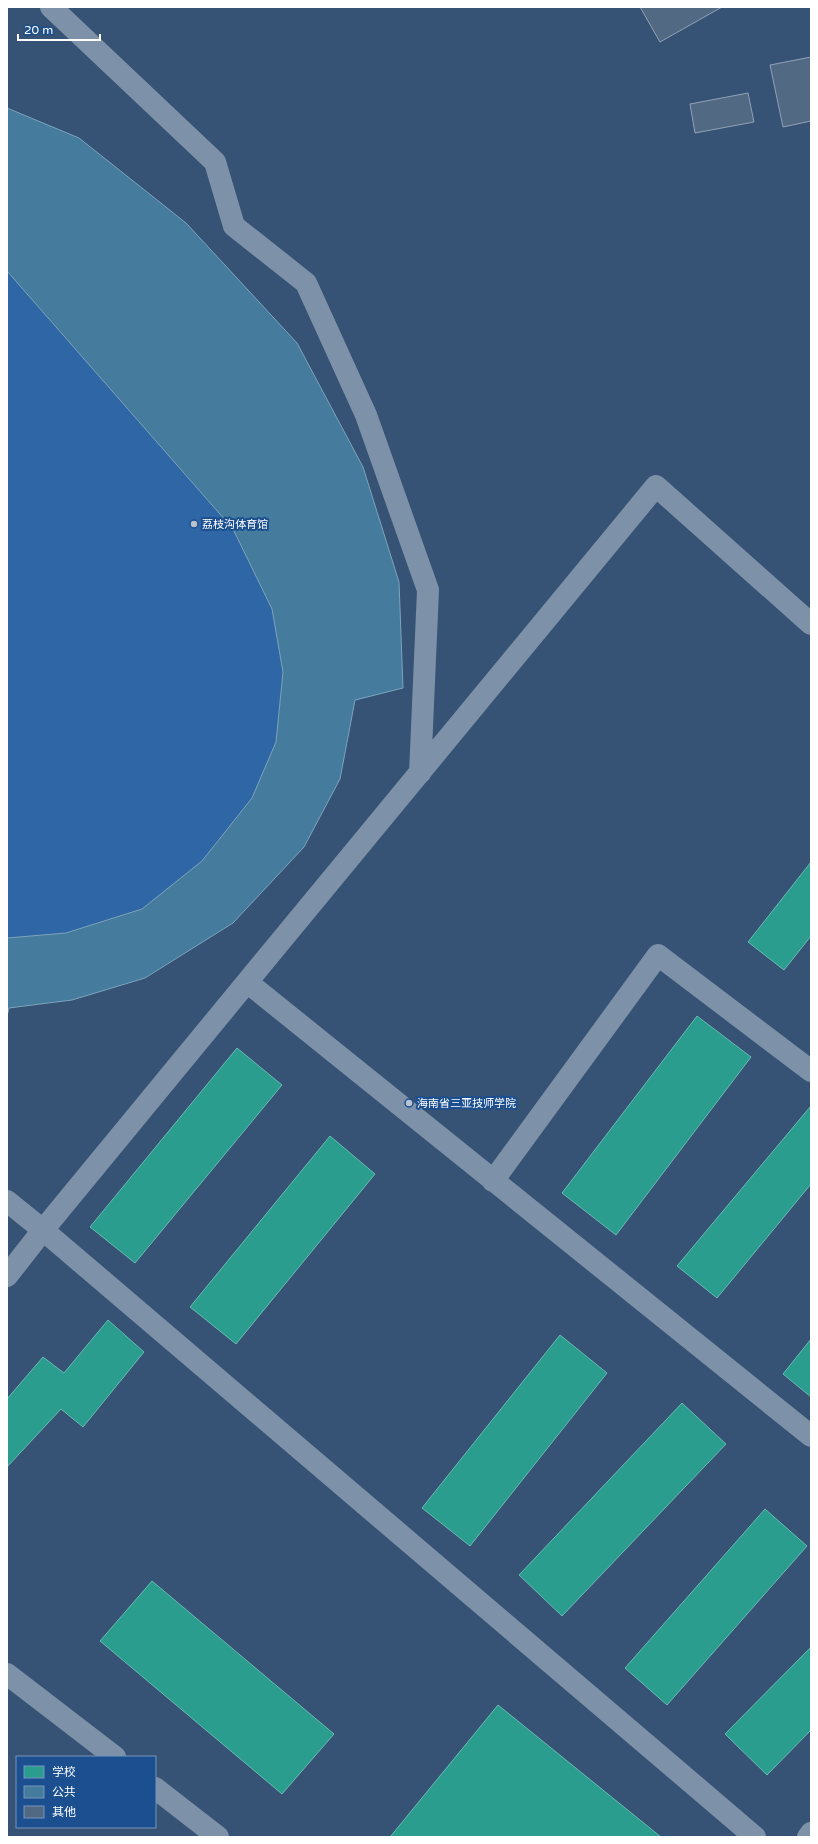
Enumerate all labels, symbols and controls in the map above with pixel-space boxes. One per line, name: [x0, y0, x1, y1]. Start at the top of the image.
scale bar: [18, 16, 100, 42]
text: 20 m: [24, 23, 53, 37]
place label: 荔枝沟体育馆: [202, 518, 268, 531]
marker: 荔枝沟体育馆: [189, 519, 199, 529]
place label: 海南省三亚技师学院: [417, 1097, 516, 1110]
marker: 海南省三亚技师学院: [404, 1098, 414, 1108]
legend: [16, 1756, 156, 1828]
text: 学校: [52, 1765, 76, 1779]
text: 公共: [52, 1785, 76, 1799]
text: 其他: [52, 1805, 76, 1819]

